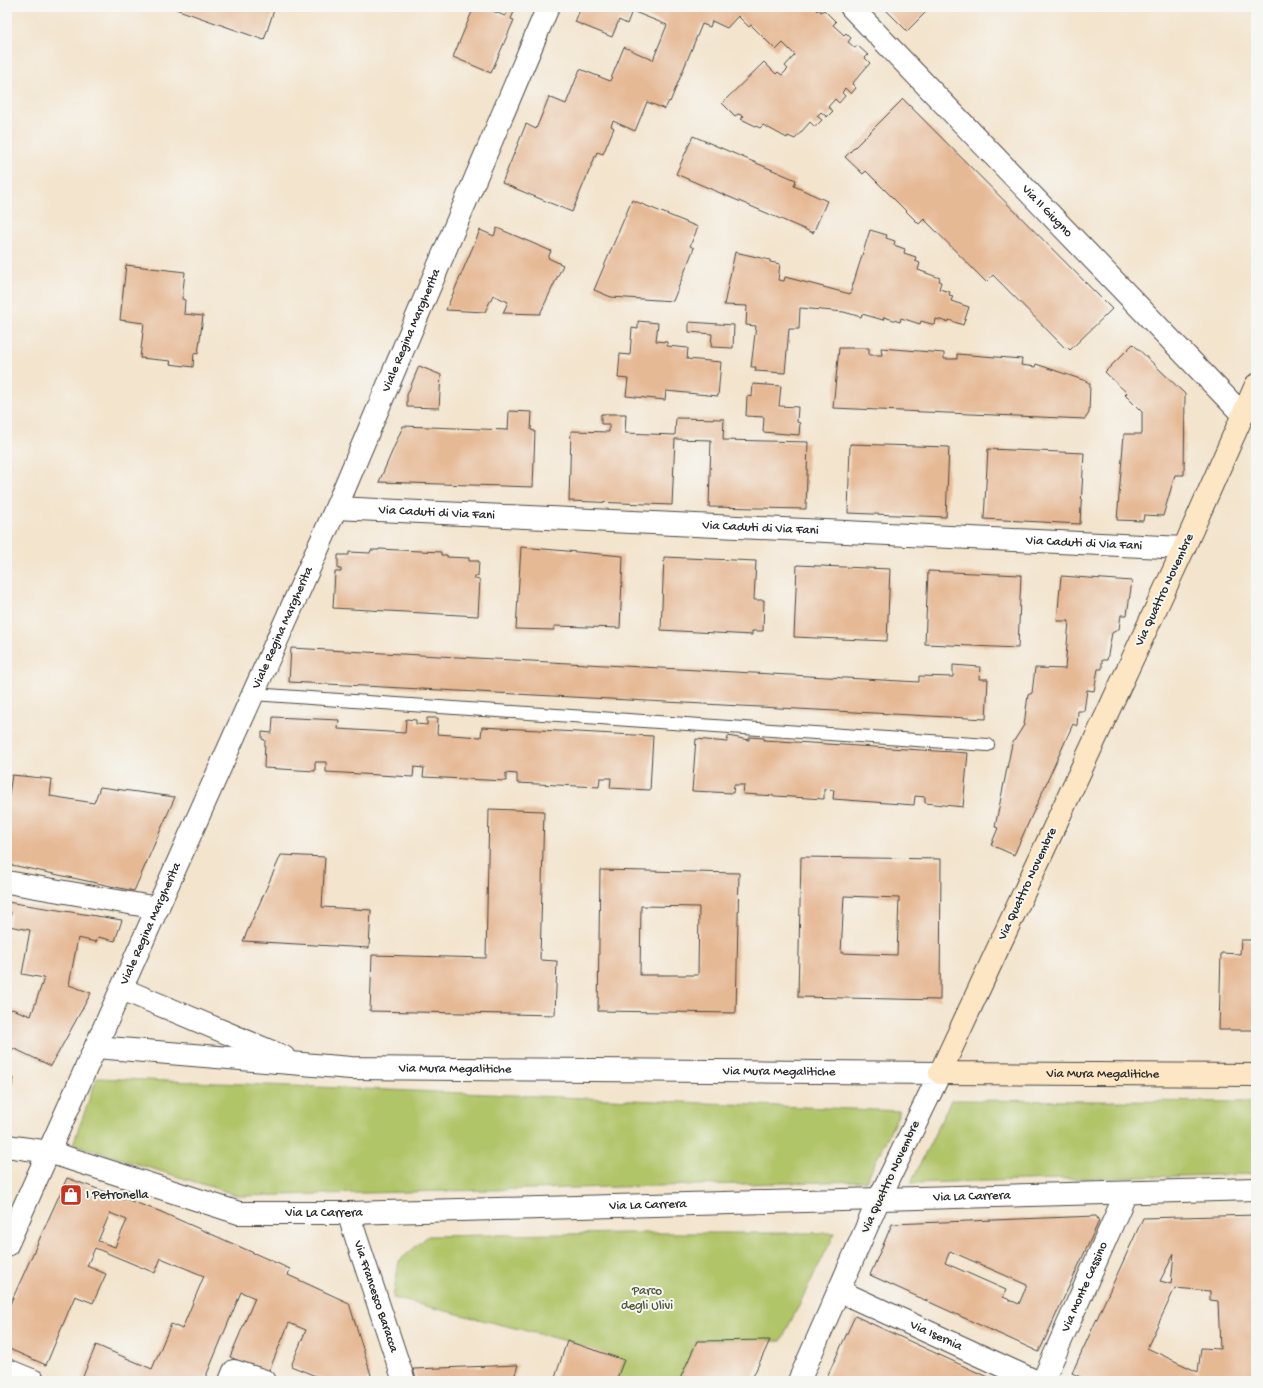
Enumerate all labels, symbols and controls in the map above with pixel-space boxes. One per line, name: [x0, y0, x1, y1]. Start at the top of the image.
street label: Via II Giugno: [1018, 181, 1076, 241]
street label: Viale Regina Margherita: [378, 266, 444, 395]
street label: Via Caduti di Via Fani: [377, 502, 496, 523]
street label: Via Caduti di Via Fani: [701, 518, 819, 538]
street label: Via Quattro Novembre: [1132, 531, 1198, 650]
street label: Via Caduti di Via Fani: [1025, 533, 1143, 554]
street label: Viale Regina Margherita: [248, 564, 317, 692]
street label: Via Quattro Novembre: [995, 825, 1061, 944]
street label: Viale Regina Margherita: [116, 859, 185, 988]
street label: Via Mura Megalitiche: [398, 1061, 512, 1077]
street label: Via Mura Megalitiche: [722, 1064, 836, 1080]
street label: Via Mura Megalitiche: [1045, 1066, 1160, 1082]
street label: Via Quattro Novembre: [858, 1118, 924, 1237]
shop icon: I Petronella: [58, 1182, 84, 1208]
place label: I Petronella: [86, 1188, 149, 1203]
street label: Via La Carrera: [932, 1188, 1012, 1205]
street label: Via La Carrera: [608, 1197, 688, 1214]
street label: Via La Carrera: [284, 1205, 364, 1221]
street label: Via Francesco Baracca: [350, 1238, 402, 1355]
street label: Via Monte Cassino: [1058, 1239, 1111, 1335]
park label: Parco degli Ulivi: [621, 1284, 673, 1314]
street label: Via Isernia: [907, 1317, 965, 1354]

